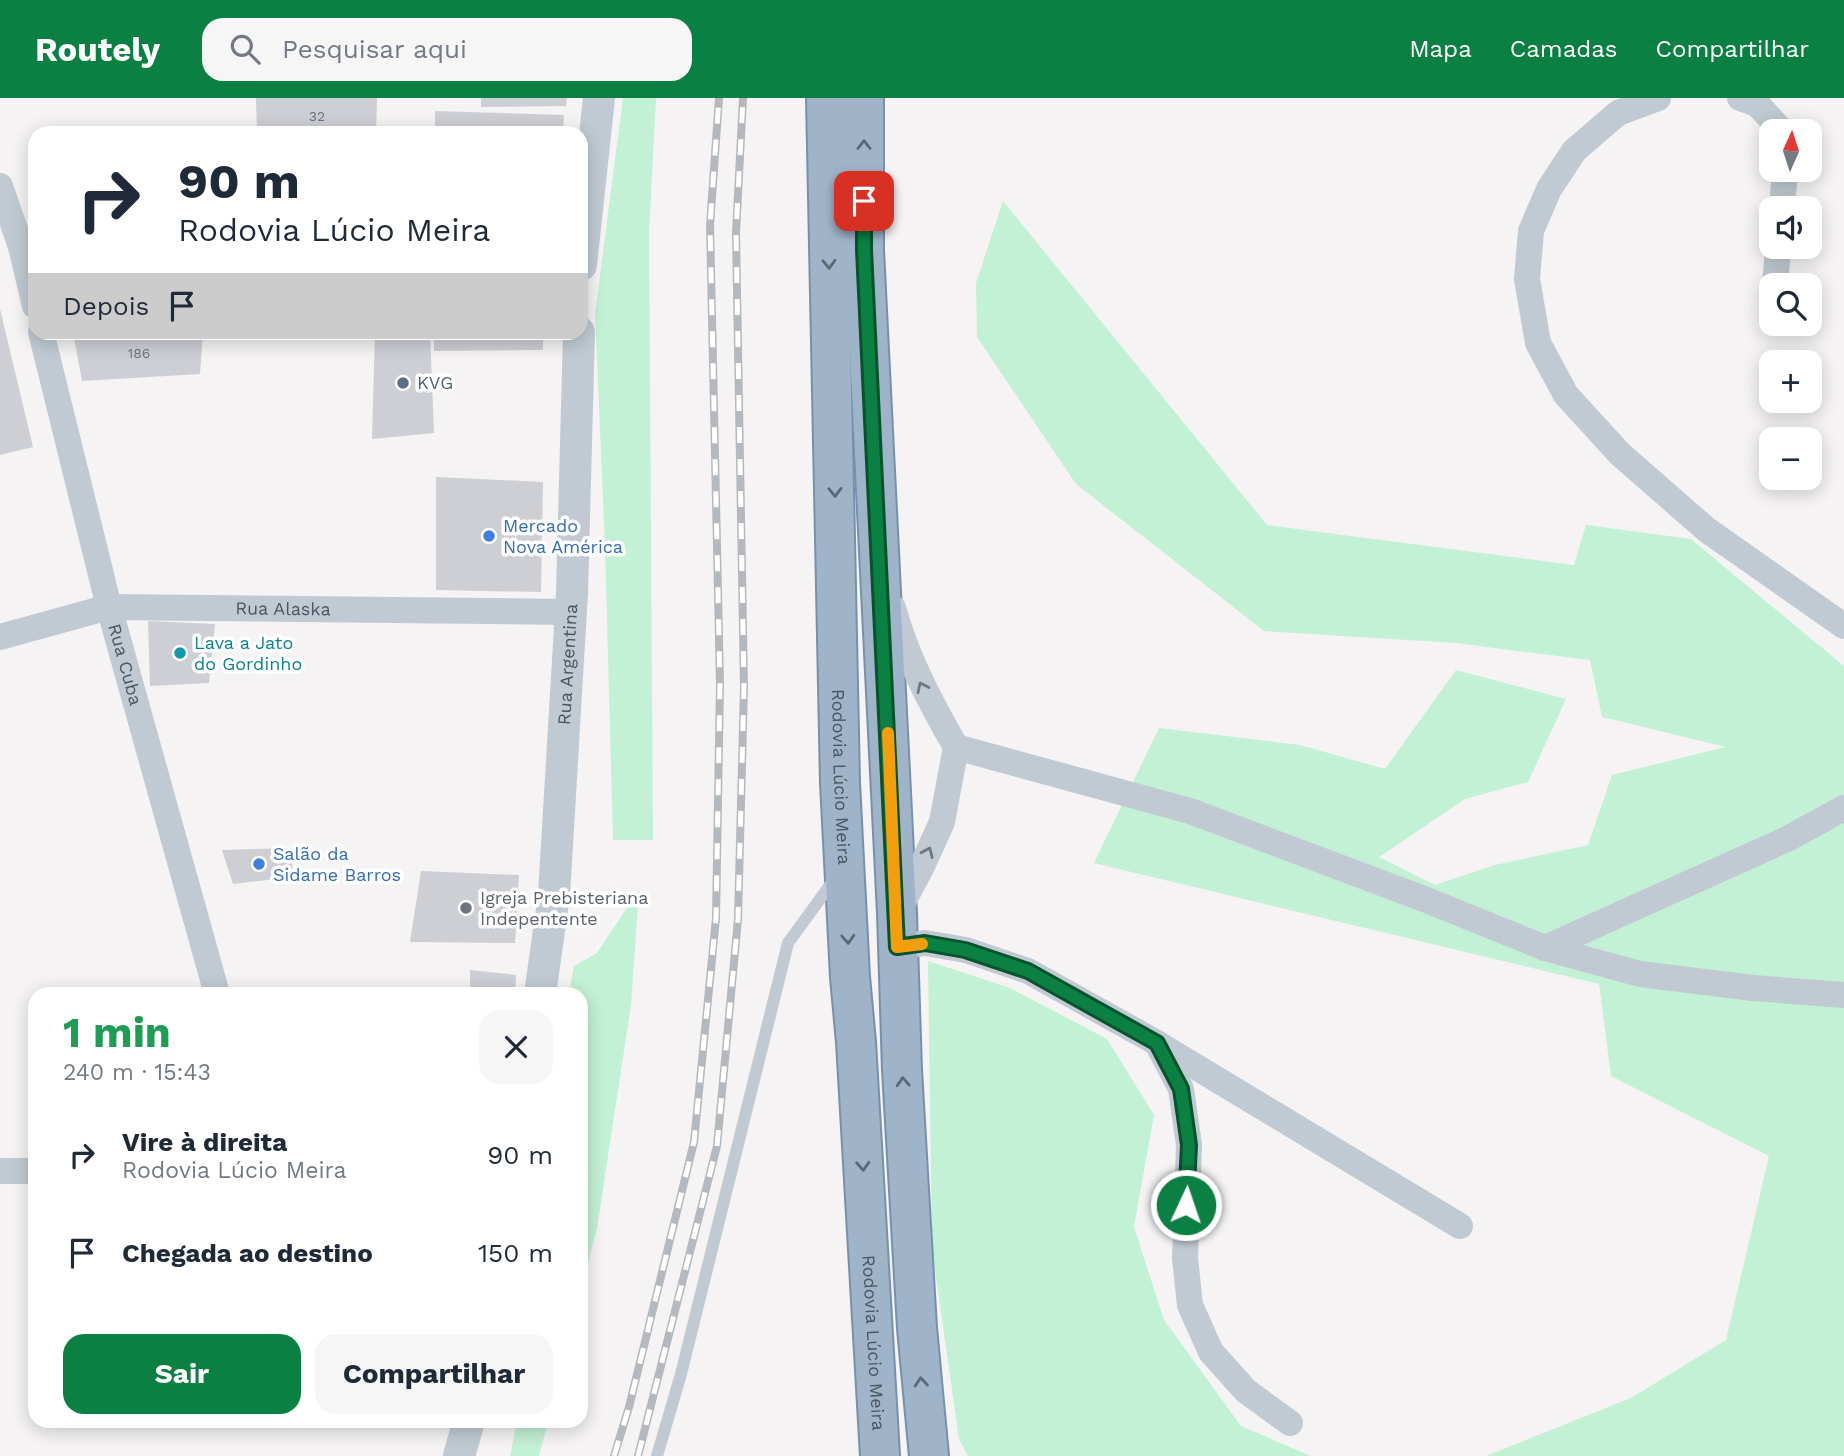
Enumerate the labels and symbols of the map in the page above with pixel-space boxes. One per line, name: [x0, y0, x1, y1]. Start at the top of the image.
house number: 32: [309, 108, 325, 124]
north arrow: [1759, 119, 1822, 182]
one-way arrow: [856, 139, 872, 149]
pin: [834, 171, 894, 231]
one-way arrow: [821, 259, 837, 270]
house number: 186: [128, 345, 150, 361]
place label: KVG: [417, 372, 453, 393]
marker: KVG: [395, 375, 411, 391]
one-way arrow: [827, 486, 842, 497]
place label: Mercado Nova América: [503, 515, 623, 557]
marker: Mercado Nova América: [481, 528, 497, 544]
street label: Rua Alaska: [235, 597, 331, 619]
street label: Rua Argentina: [553, 603, 581, 726]
street label: Rua Cuba: [104, 621, 147, 708]
place label: Lava a Jato do Gordinho: [194, 632, 302, 674]
marker: Lava a Jato do Gordinho: [172, 645, 188, 661]
one-way arrow: [917, 682, 931, 694]
street label: Rodovia Lúcio Meira: [828, 689, 855, 865]
place label: Salão da Sidame Barros: [273, 843, 401, 885]
one-way arrow: [920, 847, 934, 859]
marker: Salão da Sidame Barros: [251, 856, 267, 872]
place label: Igreja Prebisteriana Indepentente: [480, 887, 648, 929]
marker: Igreja Prebisteriana Indepentente: [458, 900, 474, 916]
one-way arrow: [840, 934, 855, 945]
one-way arrow: [896, 1076, 911, 1087]
one-way arrow: [856, 1161, 871, 1172]
position arrow: [1149, 1168, 1223, 1242]
street label: Rodovia Lúcio Meira: [858, 1254, 890, 1431]
one-way arrow: [914, 1376, 929, 1387]

